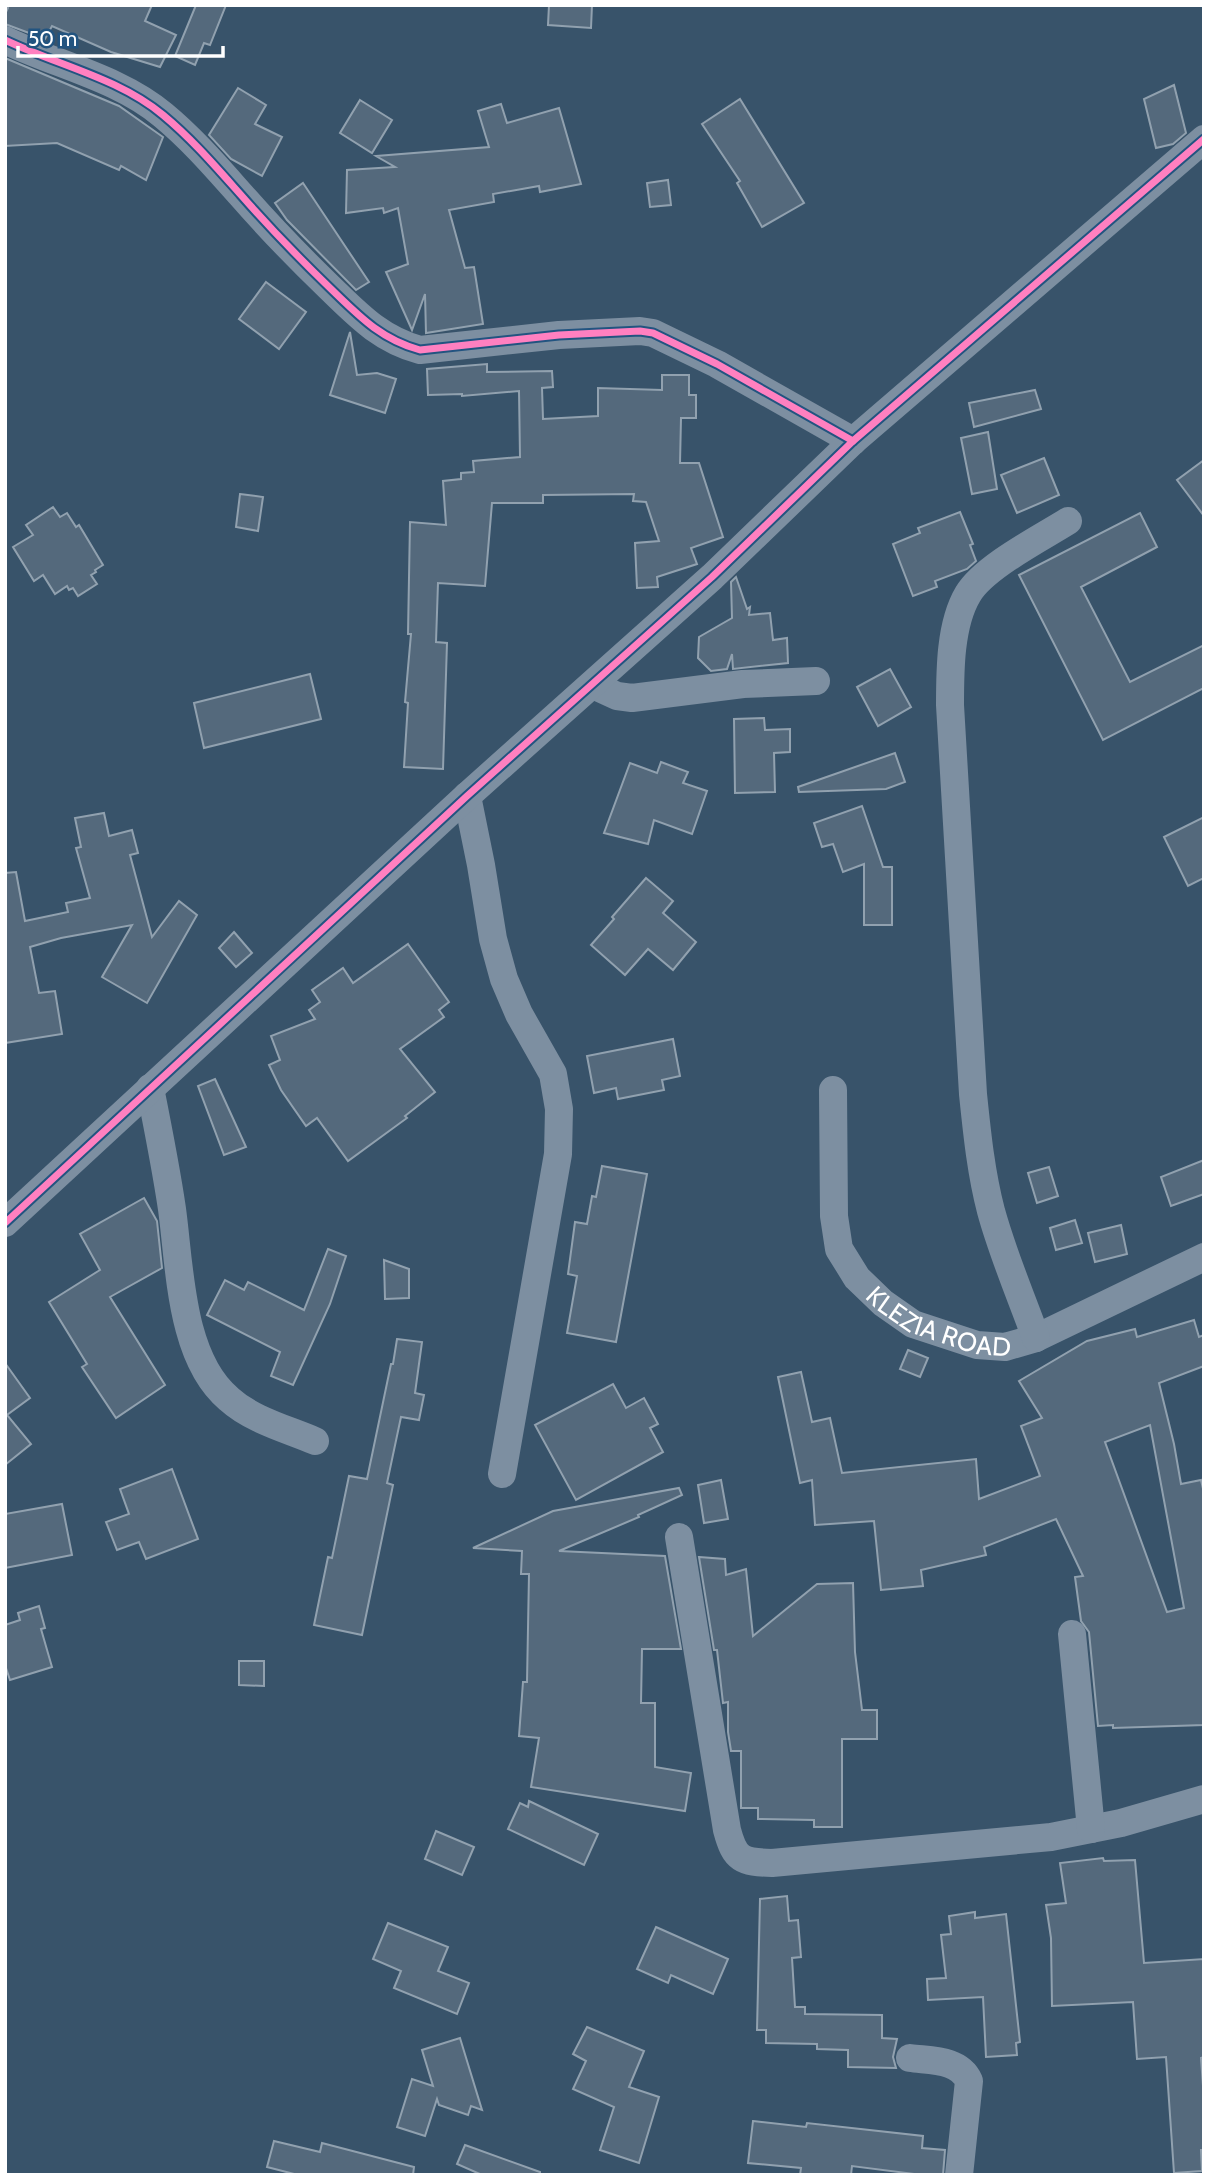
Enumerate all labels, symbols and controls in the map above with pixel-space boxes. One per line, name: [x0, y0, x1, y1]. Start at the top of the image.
scale bar: [18, 14, 222, 58]
text: 50 m: [28, 26, 77, 51]
street label: KLEZIA ROAD: [859, 1280, 1012, 1363]

